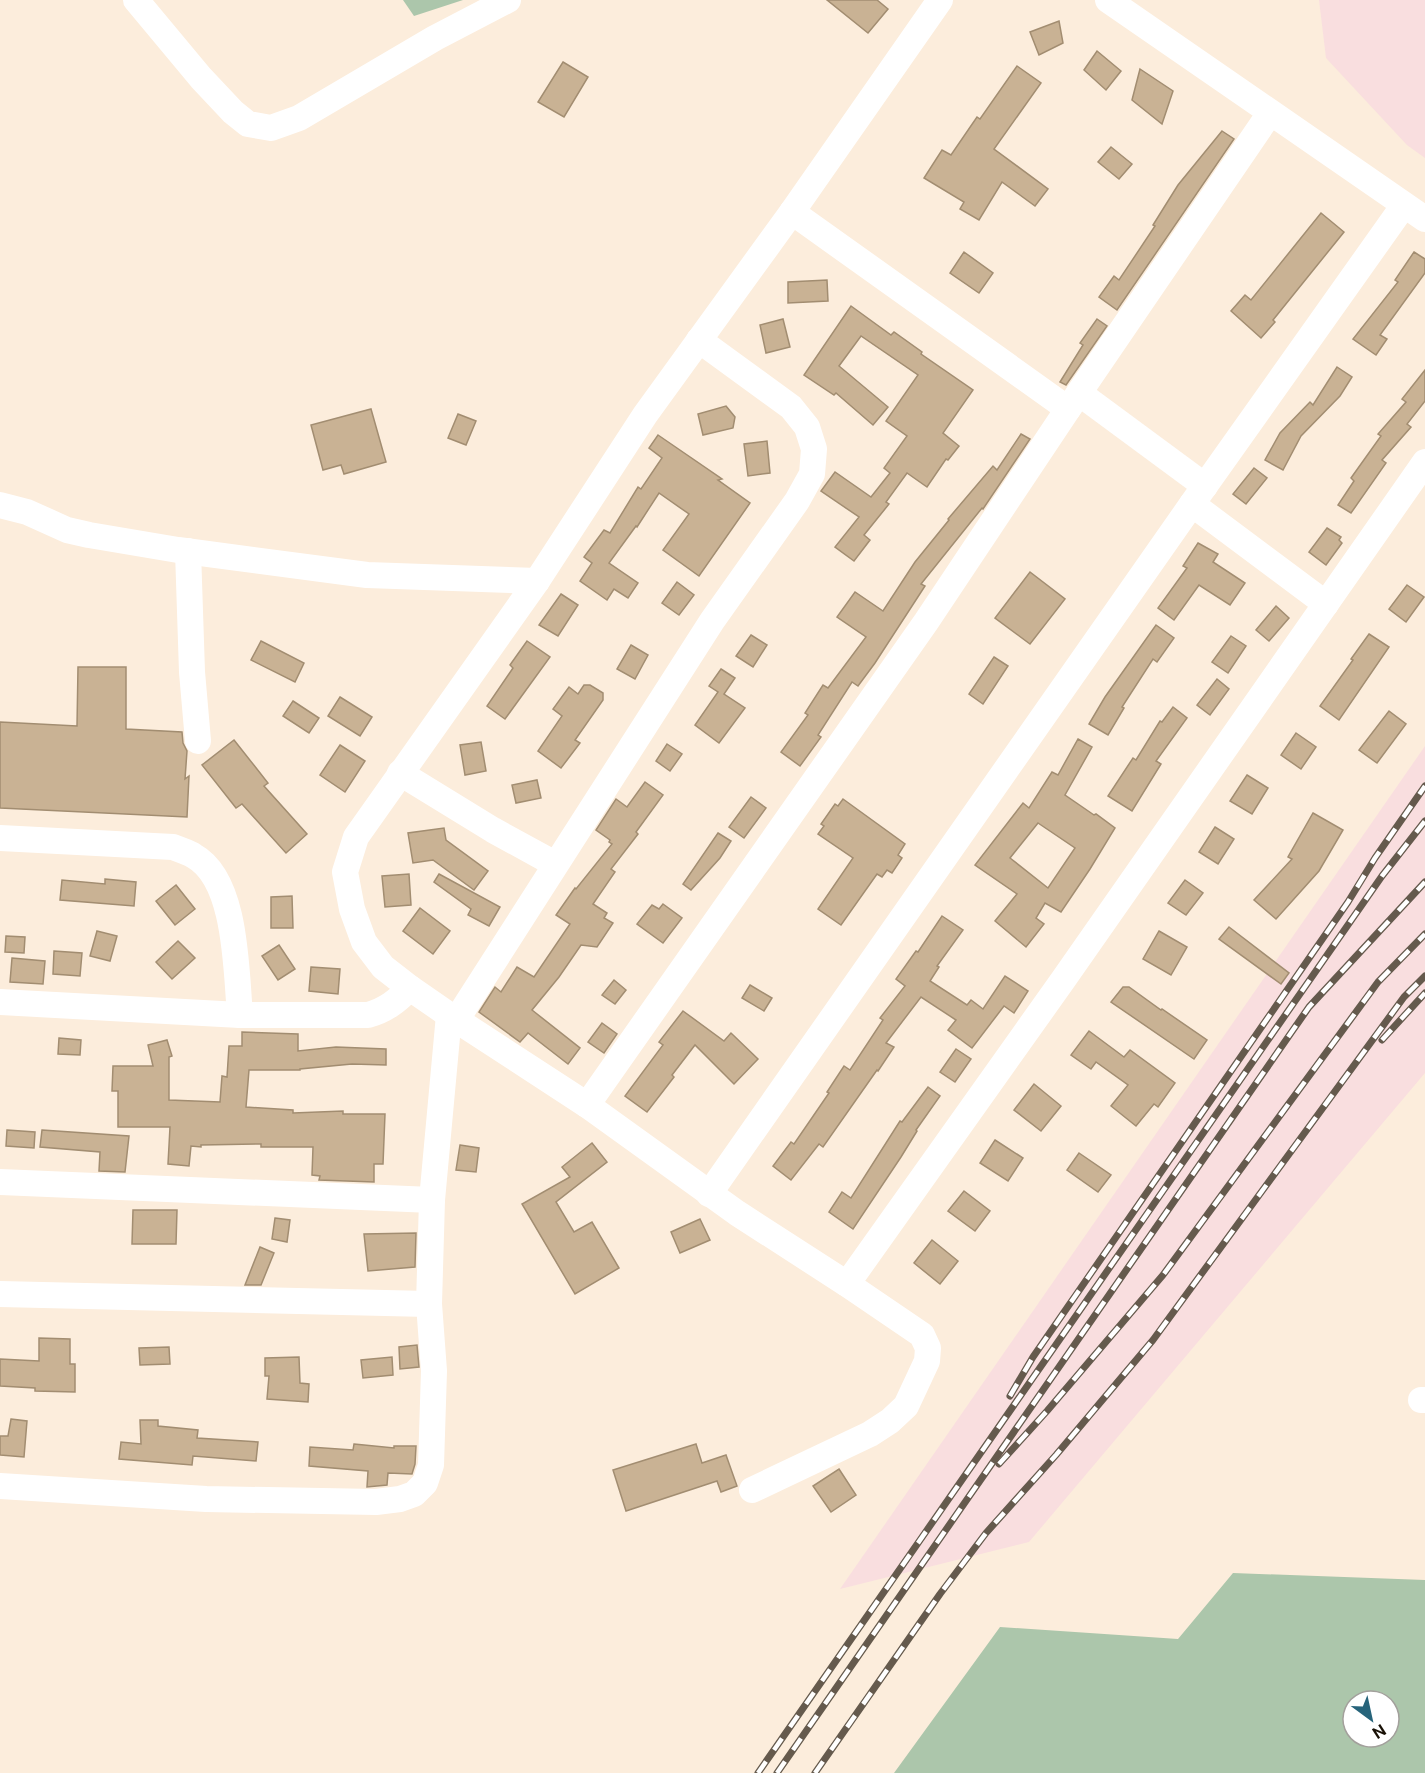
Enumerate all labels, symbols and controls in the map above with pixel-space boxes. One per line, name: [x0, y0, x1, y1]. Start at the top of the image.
north arrow: [1341, 1689, 1401, 1749]
text: N: [1368, 1720, 1389, 1743]

